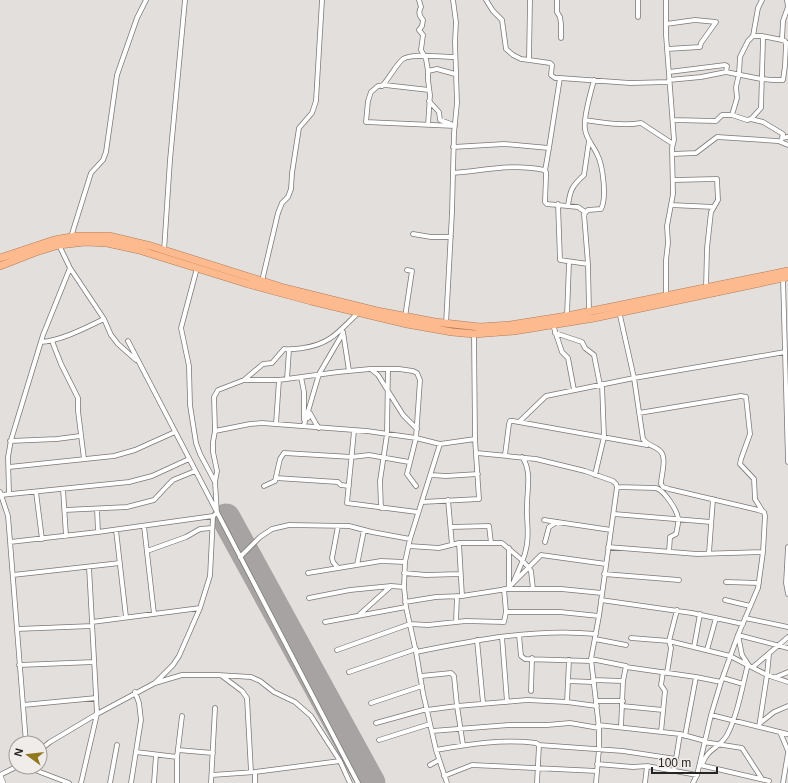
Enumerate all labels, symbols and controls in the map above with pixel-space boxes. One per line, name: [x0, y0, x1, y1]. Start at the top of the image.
north arrow: [8, 735, 48, 775]
text: N: [12, 747, 25, 758]
scale bar: [652, 749, 717, 775]
text: 100 m: [658, 756, 691, 770]

